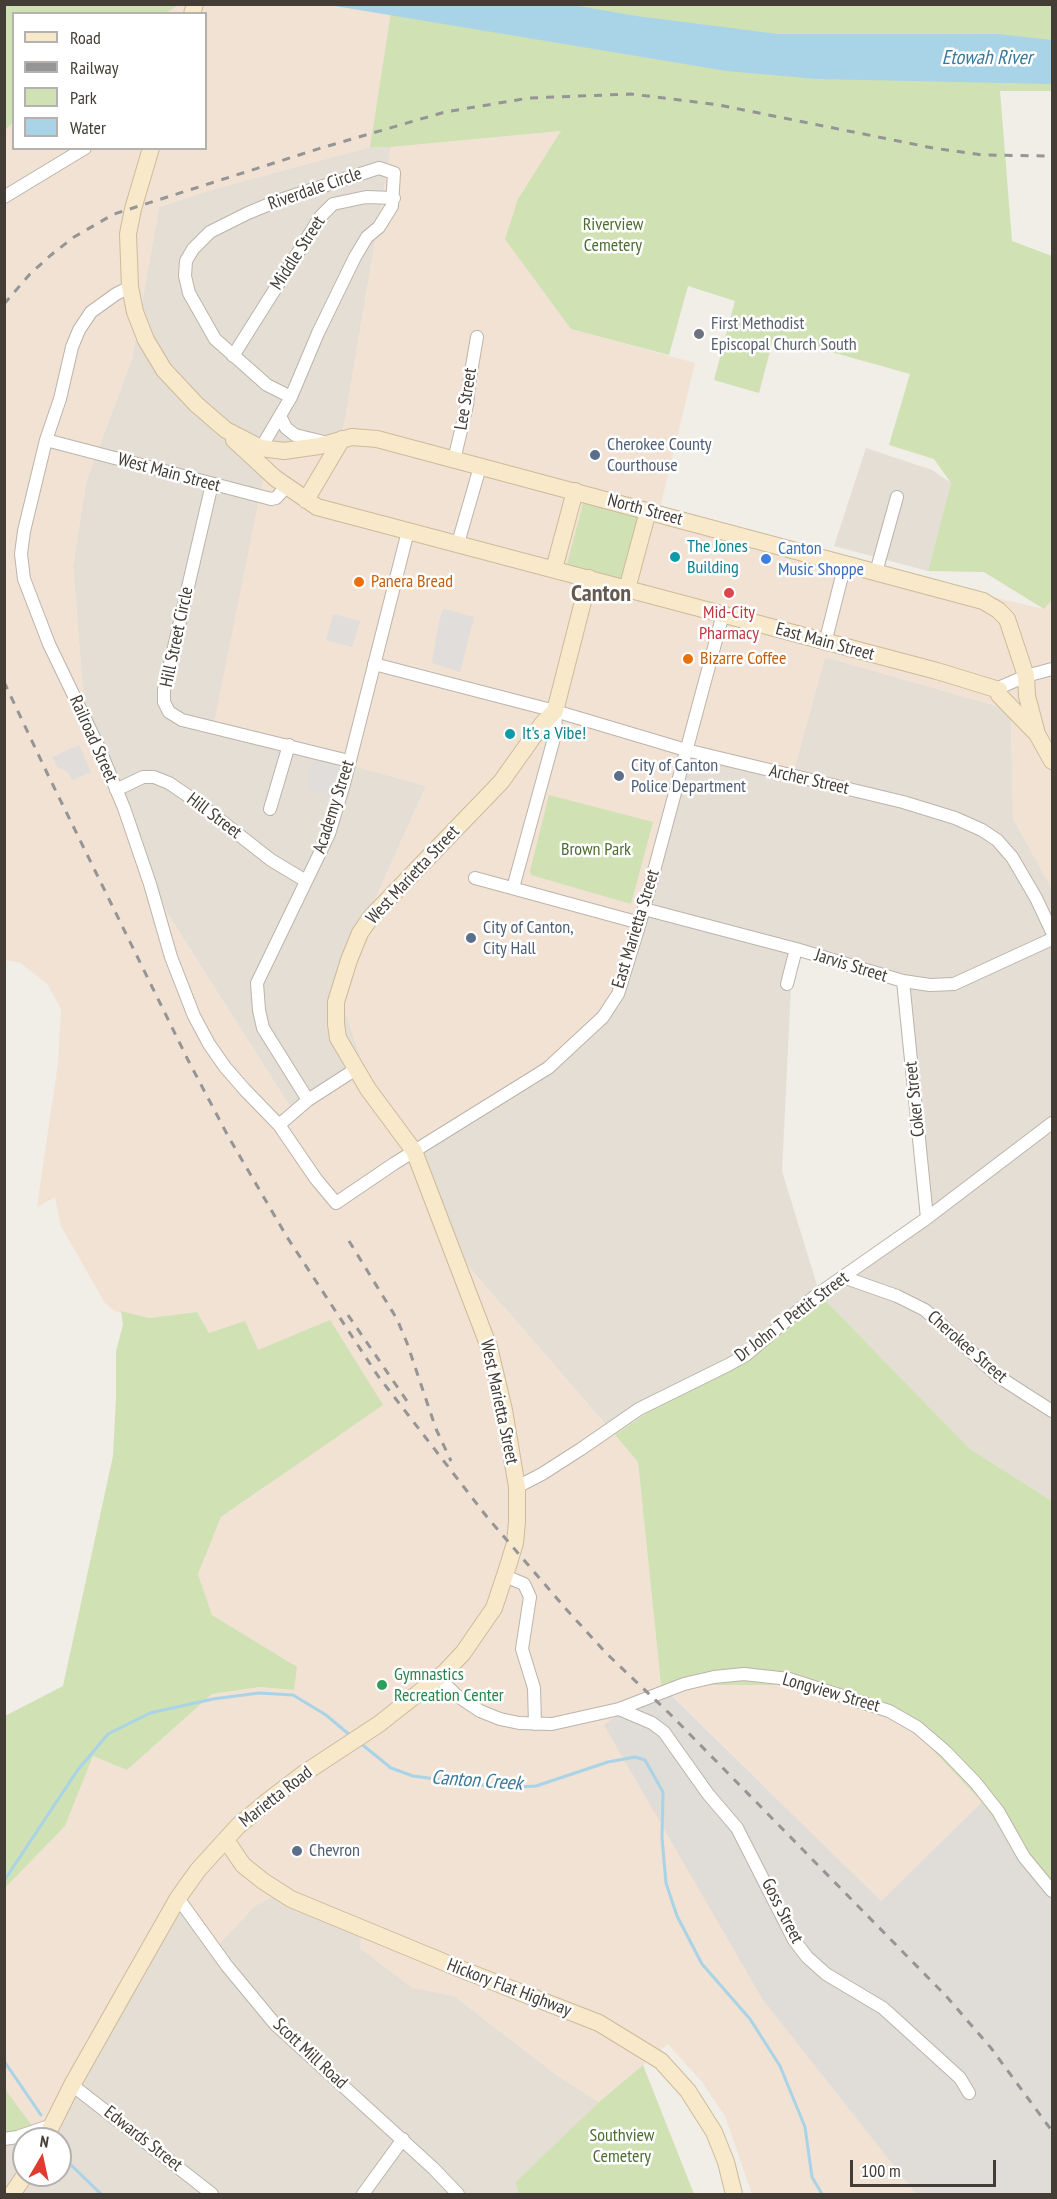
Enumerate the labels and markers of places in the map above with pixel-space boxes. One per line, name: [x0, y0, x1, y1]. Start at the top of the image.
place label: First Methodist Episcopal Church South: [711, 313, 857, 356]
marker: First Methodist Episcopal Church South: [692, 327, 706, 341]
place label: Cherokee County Courthouse: [607, 434, 711, 476]
marker: Cherokee County Courthouse: [588, 448, 602, 462]
place label: The Jones Building: [687, 536, 748, 578]
place label: Canton Music Shoppe: [778, 538, 864, 580]
marker: The Jones Building: [668, 550, 682, 564]
marker: Canton Music Shoppe: [759, 552, 773, 566]
place label: Panera Bread: [371, 571, 453, 593]
marker: Panera Bread: [352, 575, 366, 589]
marker: Mid-City Pharmacy: [722, 586, 736, 600]
place label: Mid-City Pharmacy: [699, 602, 759, 644]
place label: Bizarre Coffee: [700, 648, 786, 670]
marker: Bizarre Coffee: [681, 652, 695, 666]
place label: It's a Vibe!: [522, 723, 586, 745]
marker: It's a Vibe!: [503, 727, 517, 741]
place label: City of Canton Police Department: [631, 755, 746, 798]
marker: City of Canton Police Department: [612, 769, 626, 783]
place label: City of Canton, City Hall: [483, 917, 574, 960]
marker: City of Canton, City Hall: [464, 931, 478, 945]
place label: Gymnastics Recreation Center: [394, 1664, 504, 1706]
marker: Gymnastics Recreation Center: [375, 1678, 389, 1692]
place label: Chevron: [309, 1840, 360, 1862]
marker: Chevron: [290, 1844, 304, 1858]

